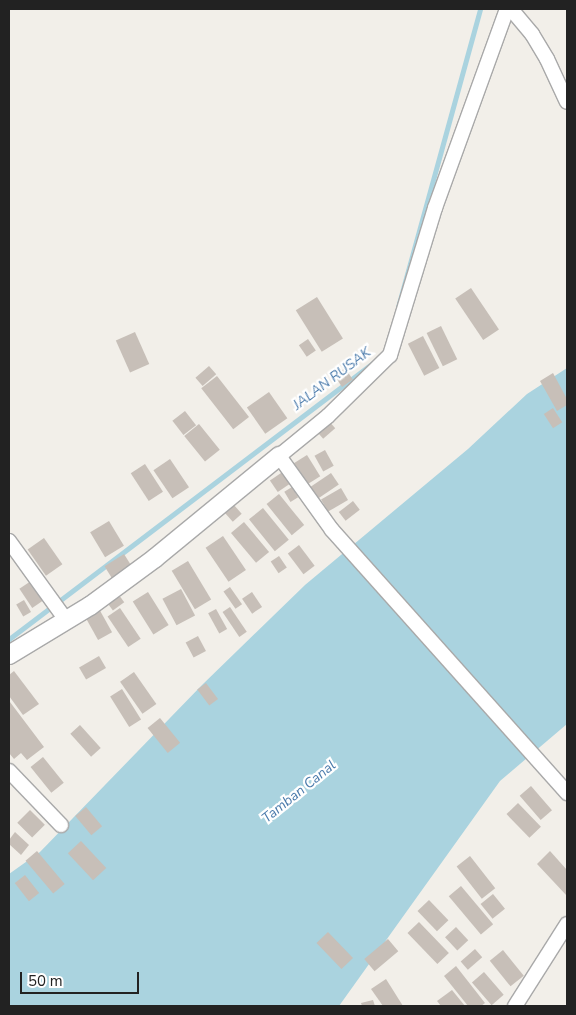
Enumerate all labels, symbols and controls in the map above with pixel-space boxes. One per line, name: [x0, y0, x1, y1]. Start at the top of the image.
water label: JALAN RUSAK: [290, 344, 374, 414]
water label: Tamban Canal: [259, 757, 339, 827]
scale bar: [22, 962, 141, 994]
text: 50 m: [28, 971, 63, 991]

